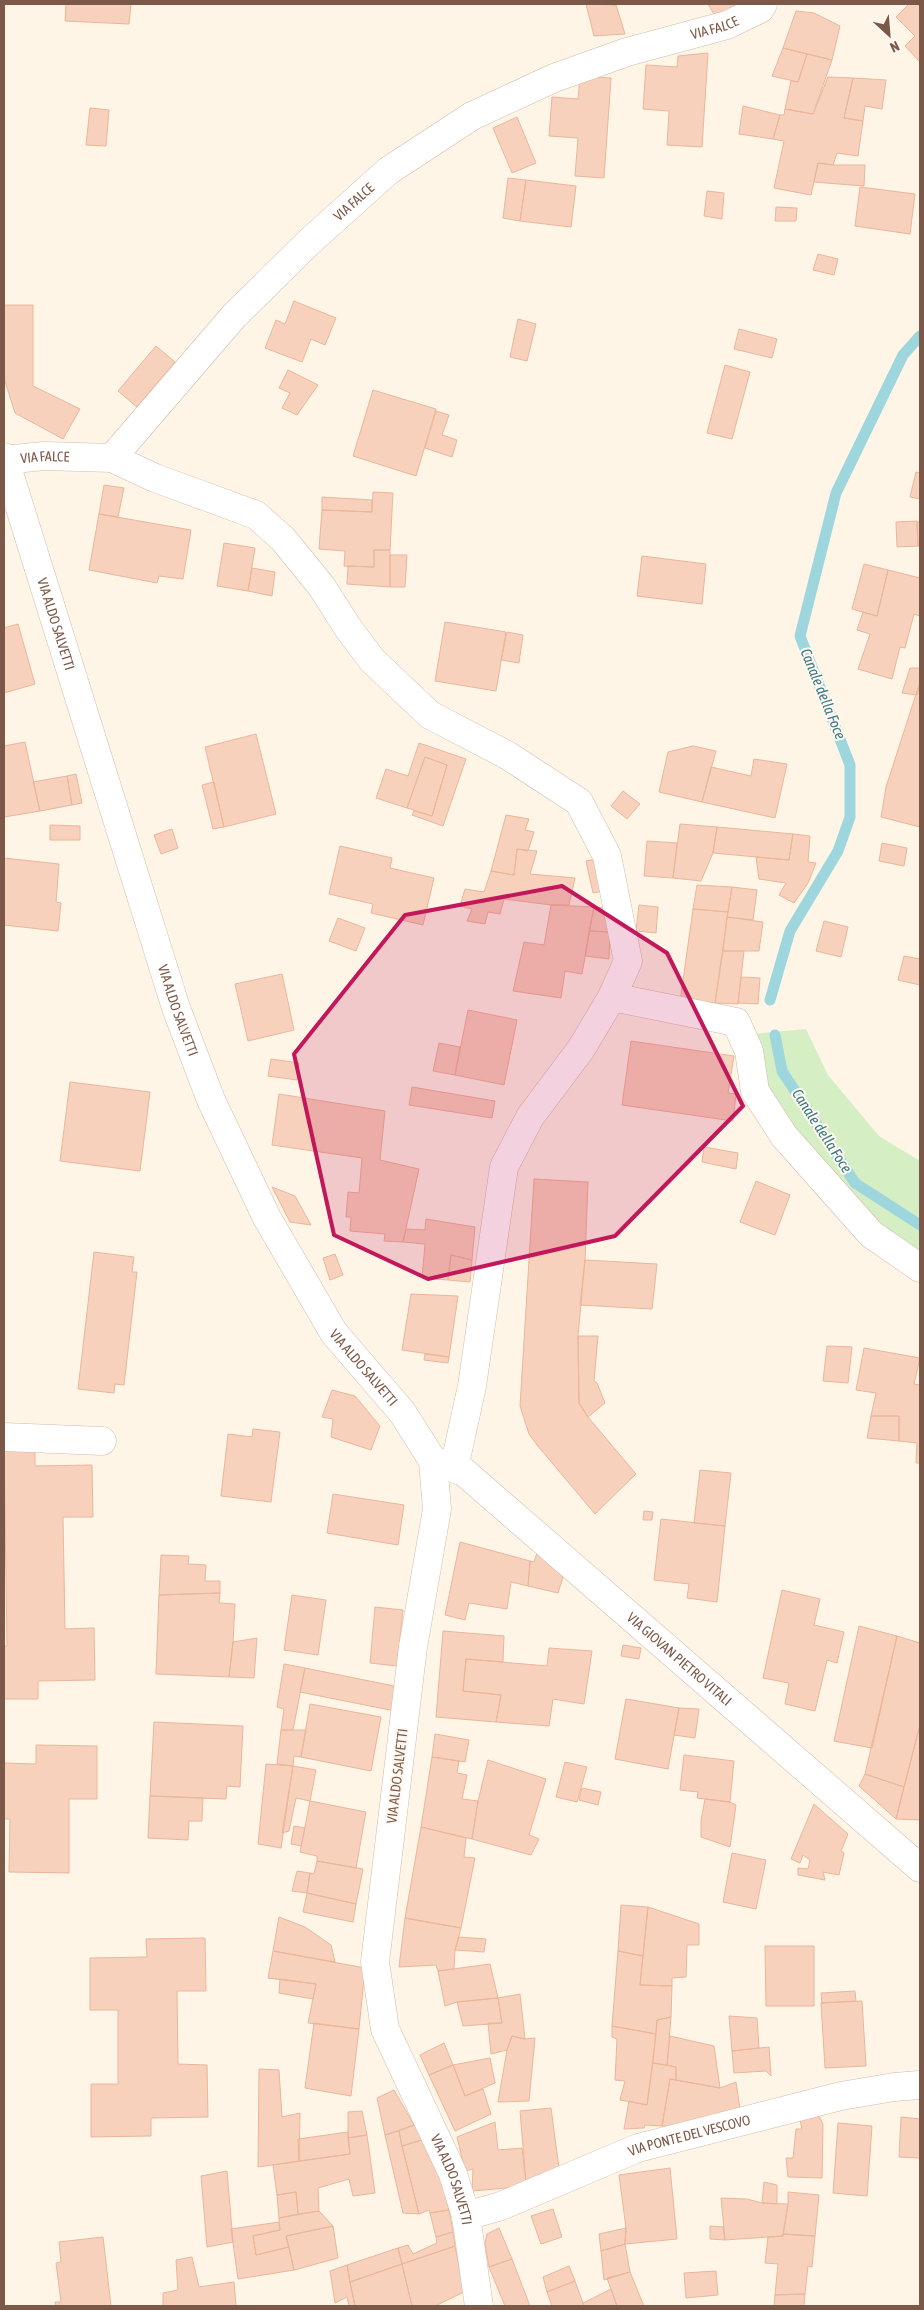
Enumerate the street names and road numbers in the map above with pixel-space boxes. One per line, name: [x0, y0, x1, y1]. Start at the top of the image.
street label: VIA FALCE: [689, 13, 741, 42]
street label: VIA FALCE: [330, 179, 377, 224]
street label: VIA FALCE: [20, 448, 70, 466]
street label: VIA ALDO SALVETTI: [34, 576, 78, 672]
street label: VIA ALDO SALVETTI: [155, 963, 201, 1058]
street label: VIA ALDO SALVETTI: [327, 1326, 401, 1409]
street label: VIA GIOVAN PIETRO VITALI: [624, 1609, 735, 1709]
street label: VIA ALDO SALVETTI: [383, 1728, 411, 1824]
street label: VIA PONTE DEL VESCOVO: [626, 2112, 752, 2159]
street label: VIA ALDO SALVETTI: [428, 2132, 475, 2226]

